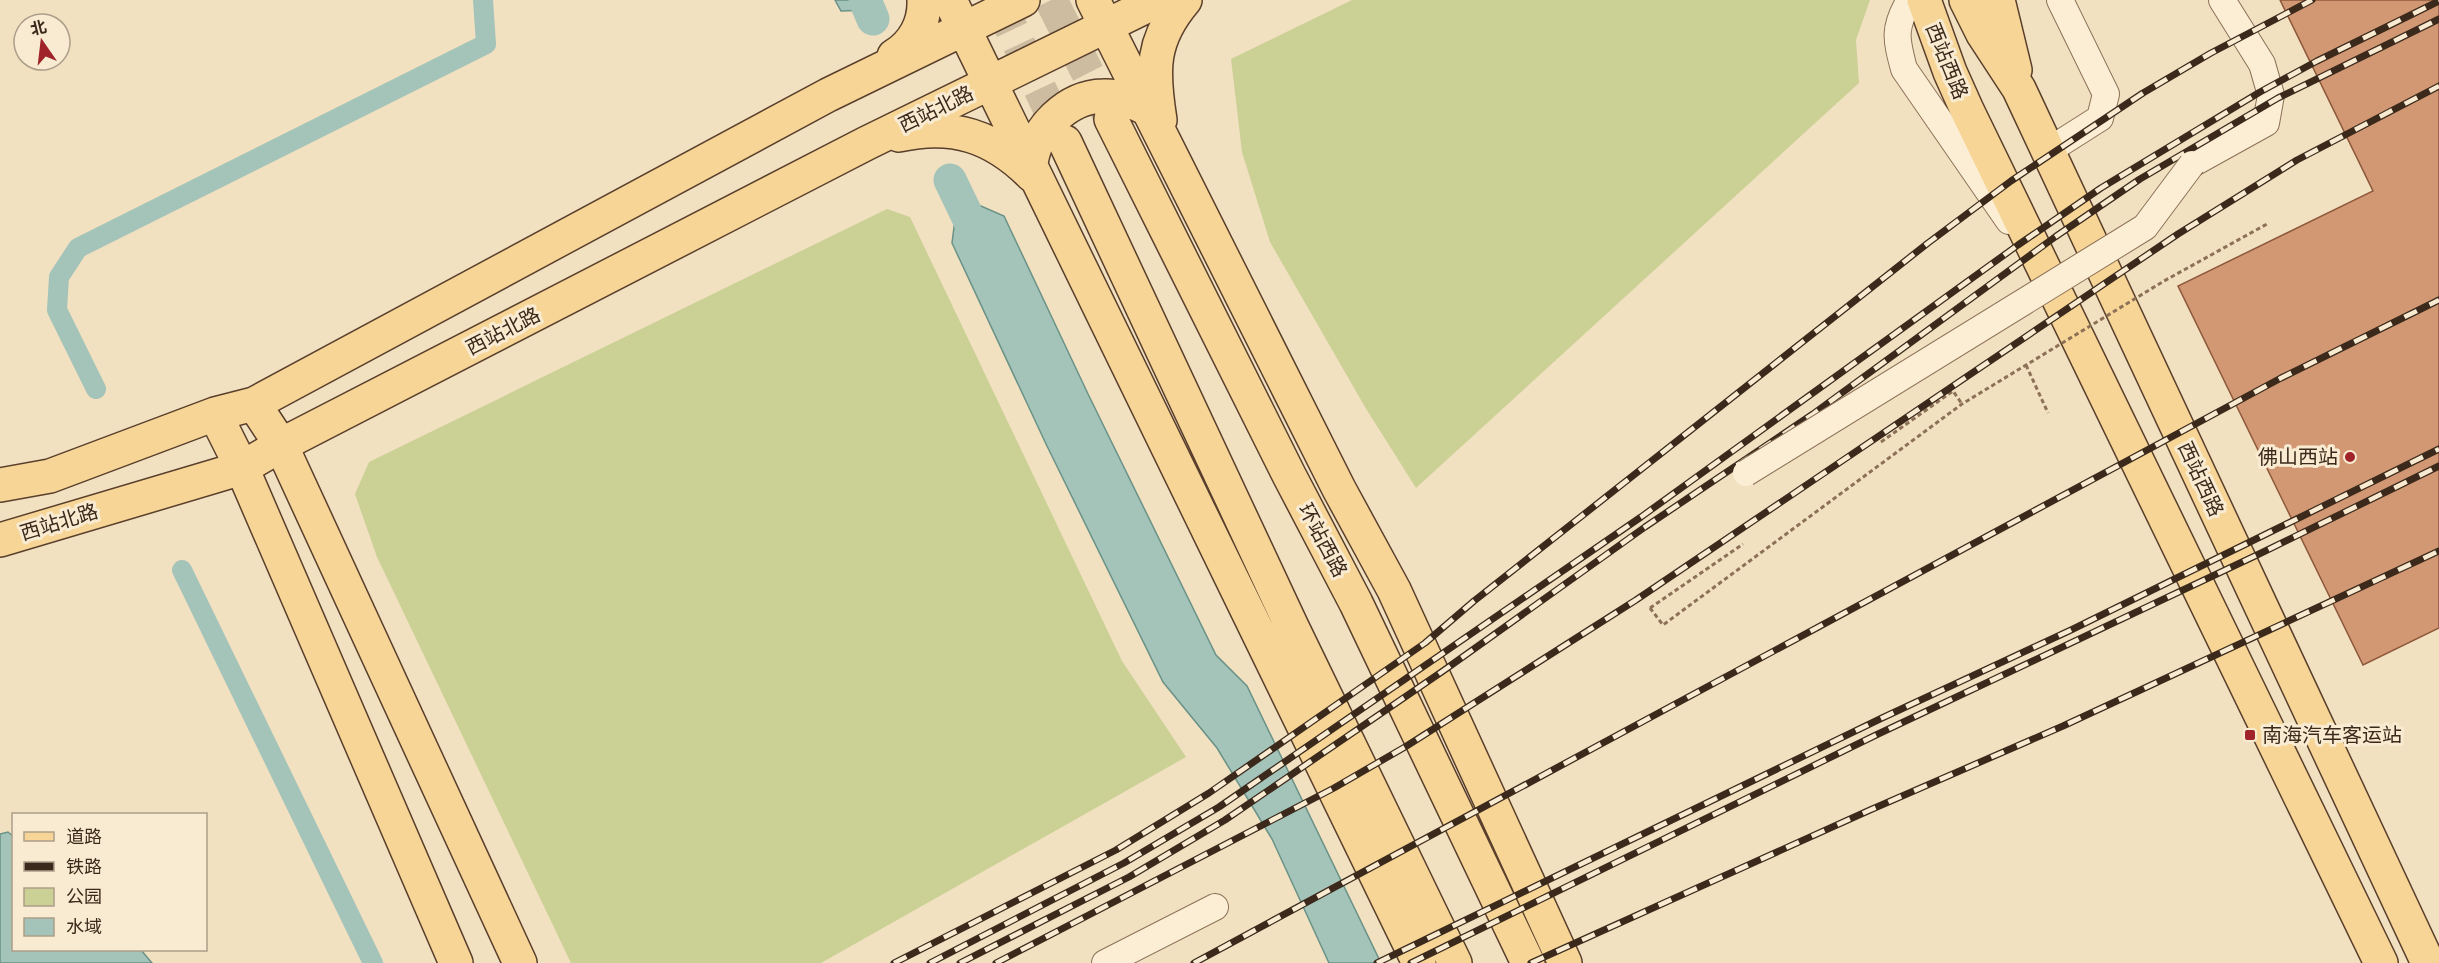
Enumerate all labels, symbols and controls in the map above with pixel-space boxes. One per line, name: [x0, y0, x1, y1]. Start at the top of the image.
north arrow: [12, 12, 72, 72]
text: 北: [28, 17, 49, 39]
street label: 西站西路: [1921, 19, 1973, 103]
street label: 西站北路: [895, 81, 977, 137]
street label: 西站北路: [462, 302, 544, 360]
street label: 西站西路: [2173, 438, 2229, 520]
place label: 佛山西站: [2258, 445, 2338, 469]
marker: 佛山西站: [2343, 450, 2357, 464]
street label: 西站北路: [17, 499, 101, 545]
street label: 环站西路: [1294, 499, 1352, 581]
place label: 南海汽车客运站: [2262, 723, 2402, 747]
marker: 南海汽车客运站: [2243, 728, 2257, 742]
legend: [12, 813, 207, 951]
text: 道路: [66, 826, 102, 848]
text: 铁路: [66, 856, 102, 878]
text: 公园: [66, 886, 102, 908]
text: 水域: [66, 916, 102, 938]

